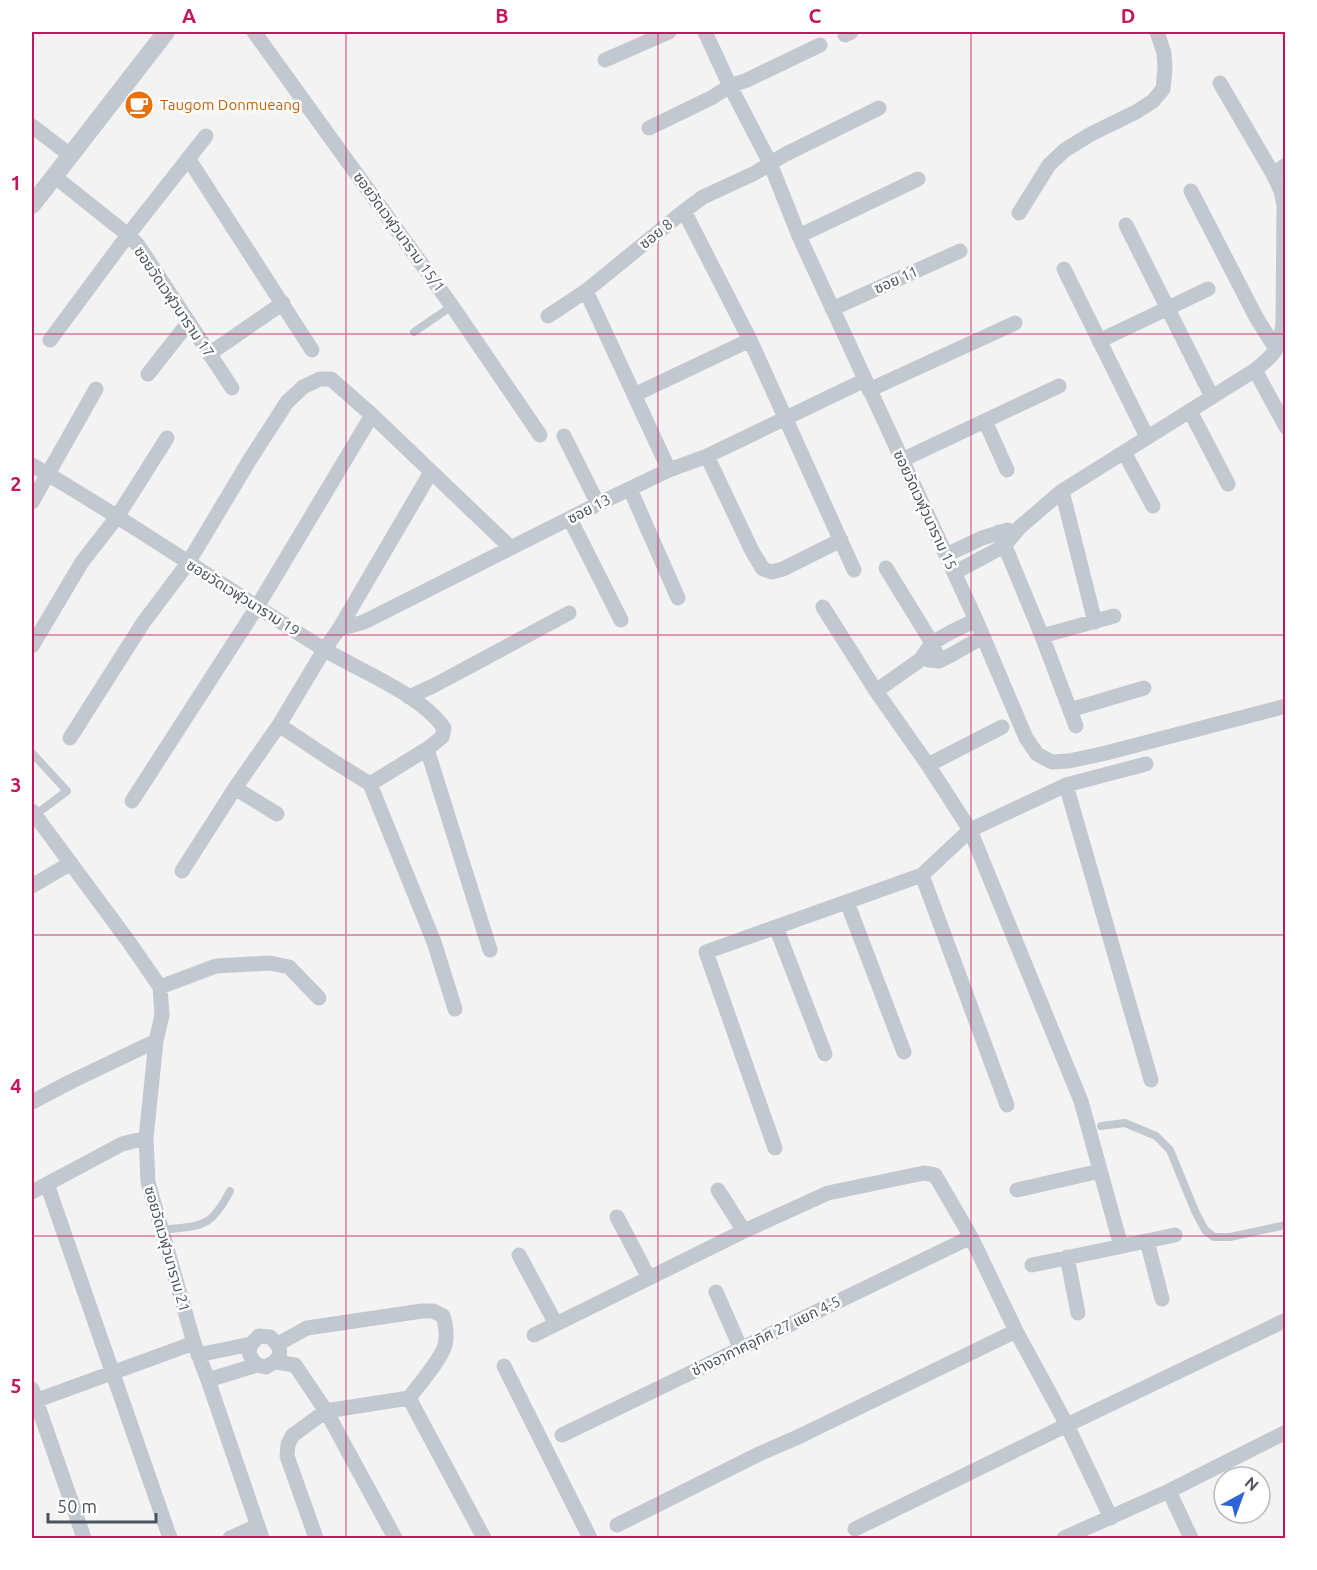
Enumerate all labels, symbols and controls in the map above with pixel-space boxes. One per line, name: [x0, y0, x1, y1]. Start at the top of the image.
text: A: [182, 4, 196, 27]
text: B: [495, 4, 509, 27]
text: C: [809, 4, 822, 27]
text: D: [1121, 4, 1135, 27]
cafe icon: Taugom Donmueang: [123, 89, 155, 121]
place label: Taugom Donmueang: [160, 96, 300, 113]
street label: ซอยวัดเวฬุวนาราม 15/1: [349, 169, 449, 295]
text: 1: [10, 171, 22, 194]
street label: ซอย 8: [636, 215, 676, 252]
street label: ซอยวัดเวฬุวนาราม 17: [130, 243, 218, 361]
street label: ซอย 11: [871, 262, 920, 297]
street label: ซอยวัดเวฬุวนาราม 15: [889, 447, 961, 573]
text: 2: [10, 472, 22, 495]
street label: ซอย 13: [564, 490, 613, 527]
street label: ซอยวัดเวฬุวนาราม 19: [183, 556, 303, 640]
text: 3: [10, 773, 22, 796]
text: 4: [10, 1074, 22, 1097]
street label: ซอยวัดเวฬุวนาราม 21: [140, 1184, 194, 1314]
street label: ช่างอากาศอุทิศ 27 แยก 4-5: [689, 1292, 843, 1380]
text: 5: [10, 1374, 22, 1397]
north arrow: [1212, 1465, 1272, 1525]
text: N: [1241, 1473, 1262, 1494]
scale bar: [48, 1486, 156, 1524]
text: 50 m: [57, 1496, 97, 1516]

